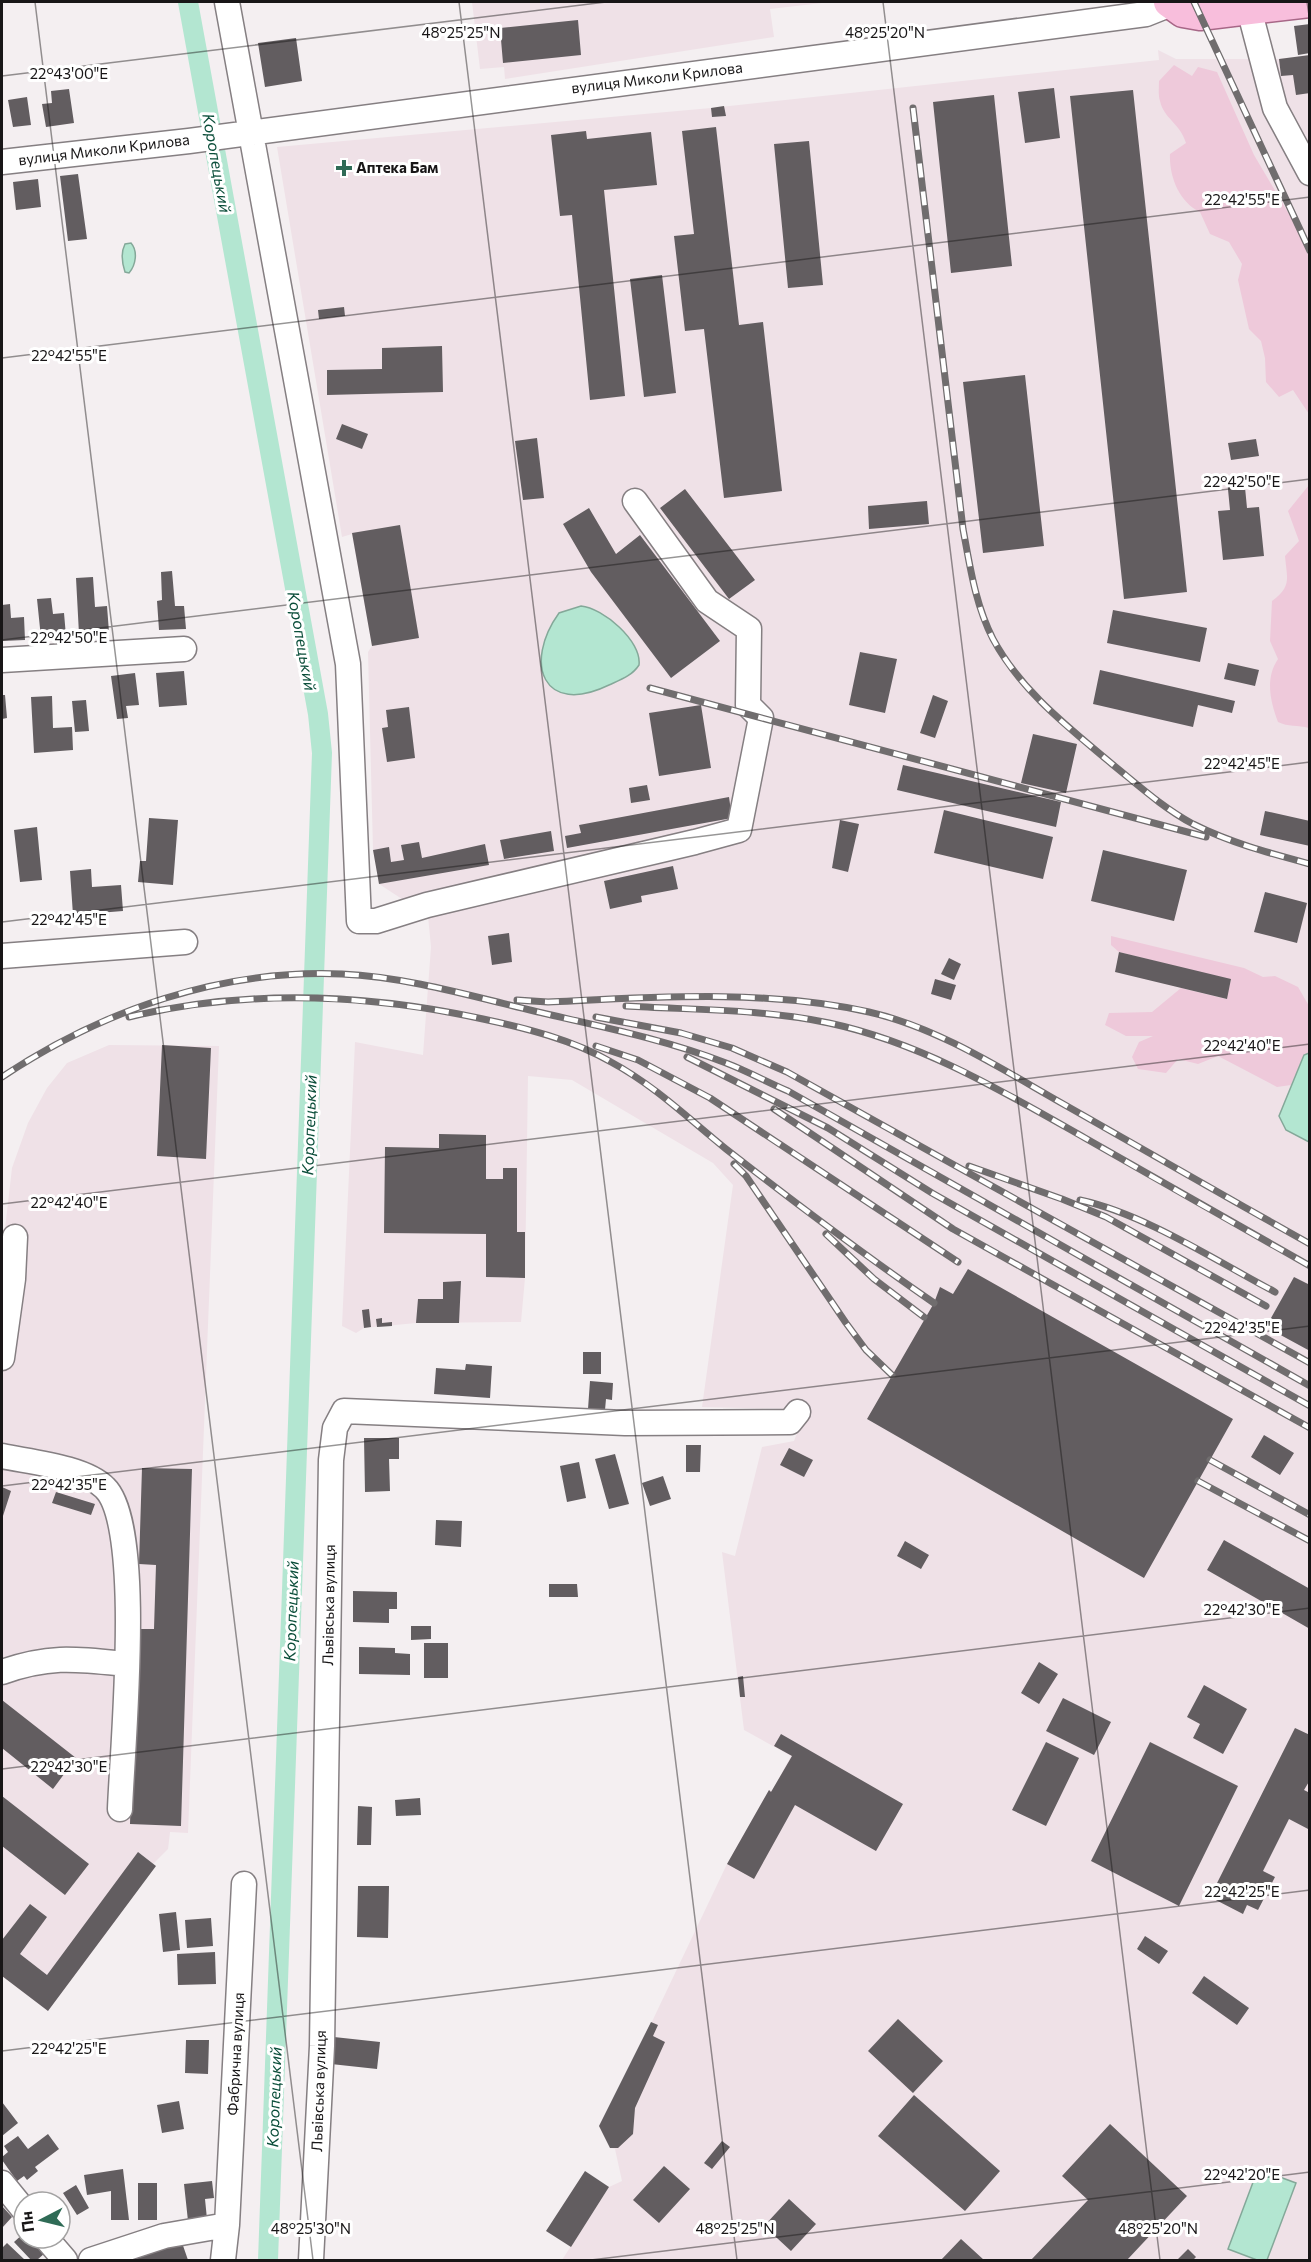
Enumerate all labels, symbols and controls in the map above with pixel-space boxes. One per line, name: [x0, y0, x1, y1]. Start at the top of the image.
text: 48°25'25"N: [422, 23, 500, 41]
text: 48°25'20"N: [845, 23, 925, 41]
street label: вулиця Миколи Крилова: [570, 58, 744, 96]
text: 22°43'00"E: [30, 64, 108, 82]
water label: Коропецький: [199, 112, 236, 214]
street label: вулиця Миколи Крилова: [17, 130, 191, 168]
place label: Аптека Бам: [356, 158, 438, 176]
marker: Аптека Бам: [337, 161, 351, 175]
text: 22°42'55"E: [1204, 190, 1280, 208]
text: 22°42'55"E: [31, 346, 107, 364]
text: 22°42'50"E: [1204, 472, 1281, 490]
water label: Коропецький: [284, 590, 321, 692]
text: 22°42'50"E: [31, 628, 108, 646]
text: 22°42'45"E: [1204, 754, 1280, 772]
text: 22°42'45"E: [31, 910, 107, 928]
text: 22°42'40"E: [1203, 1036, 1281, 1054]
water label: Коропецький: [297, 1074, 320, 1176]
text: 22°42'40"E: [30, 1193, 108, 1211]
text: 22°42'35"E: [1204, 1318, 1280, 1336]
text: 22°42'35"E: [31, 1475, 107, 1493]
street label: Львівська вулиця: [318, 1544, 338, 1666]
water label: Коропецький: [279, 1560, 302, 1662]
text: 22°42'30"E: [1204, 1600, 1280, 1618]
text: 22°42'30"E: [31, 1757, 107, 1775]
text: 22°42'25"E: [1204, 1882, 1280, 1900]
street label: Фабрична вулиця: [223, 1992, 247, 2116]
street label: Львівська вулиця: [307, 2030, 329, 2152]
text: 22°42'25"E: [31, 2039, 107, 2057]
water label: Коропецький: [262, 2046, 285, 2148]
text: 22°42'20"E: [1204, 2165, 1280, 2183]
north arrow: [12, 2190, 72, 2250]
text: Пн: [16, 2210, 37, 2234]
text: 48°25'30"N: [271, 2219, 351, 2237]
text: 48°25'25"N: [696, 2219, 774, 2237]
text: 48°25'20"N: [1118, 2219, 1198, 2237]

